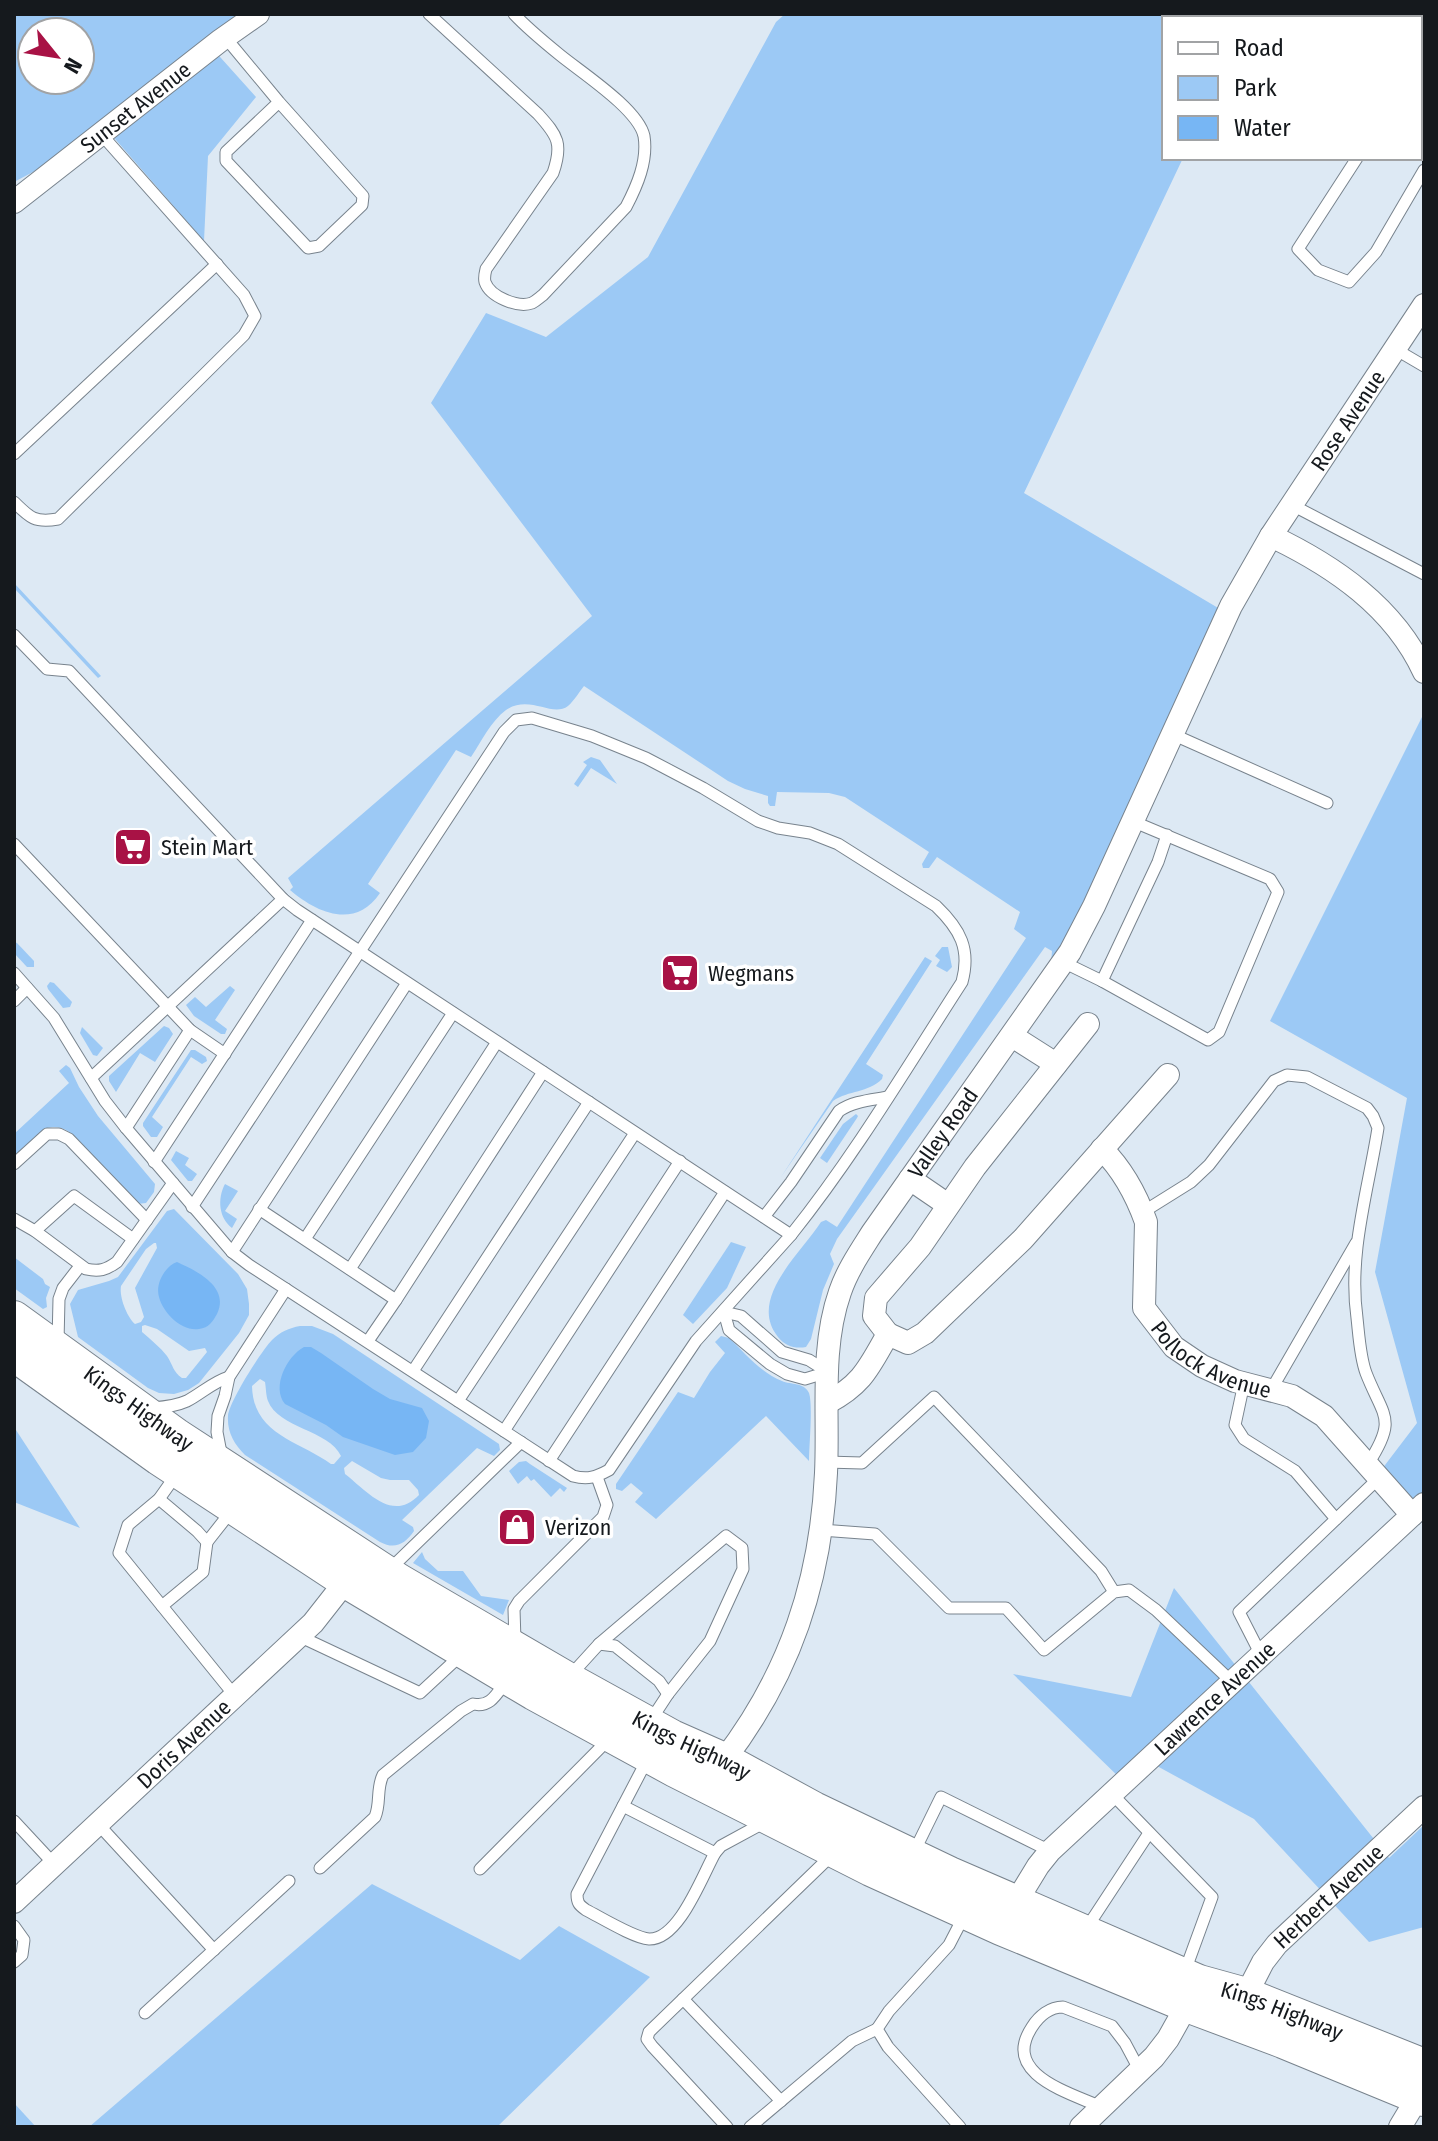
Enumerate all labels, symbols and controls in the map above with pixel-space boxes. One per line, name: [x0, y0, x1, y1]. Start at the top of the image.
north arrow: [16, 16, 96, 96]
legend: [1162, 16, 1422, 160]
text: Road: [1234, 34, 1284, 62]
text: N: [58, 53, 88, 78]
street label: Sunset Avenue: [75, 56, 196, 159]
text: Park: [1234, 74, 1277, 102]
text: Water: [1234, 114, 1291, 142]
street label: Rose Avenue: [1305, 365, 1391, 476]
supermarket icon: Stein Mart: [112, 826, 154, 868]
place label: Stein Mart: [161, 834, 254, 861]
supermarket icon: Wegmans: [659, 952, 701, 994]
place label: Wegmans: [708, 960, 794, 987]
street label: Valley Road: [902, 1083, 984, 1183]
street label: Pollock Avenue: [1145, 1316, 1274, 1404]
street label: Kings Highway: [78, 1360, 199, 1457]
shop icon: Verizon: [496, 1506, 538, 1548]
place label: Verizon: [545, 1514, 611, 1541]
street label: Lawrence Avenue: [1149, 1636, 1281, 1761]
street label: Doris Avenue: [131, 1694, 236, 1794]
street label: Kings Highway: [627, 1705, 756, 1786]
street label: Herbert Avenue: [1268, 1839, 1389, 1954]
street label: Kings Highway: [1218, 1976, 1347, 2046]

